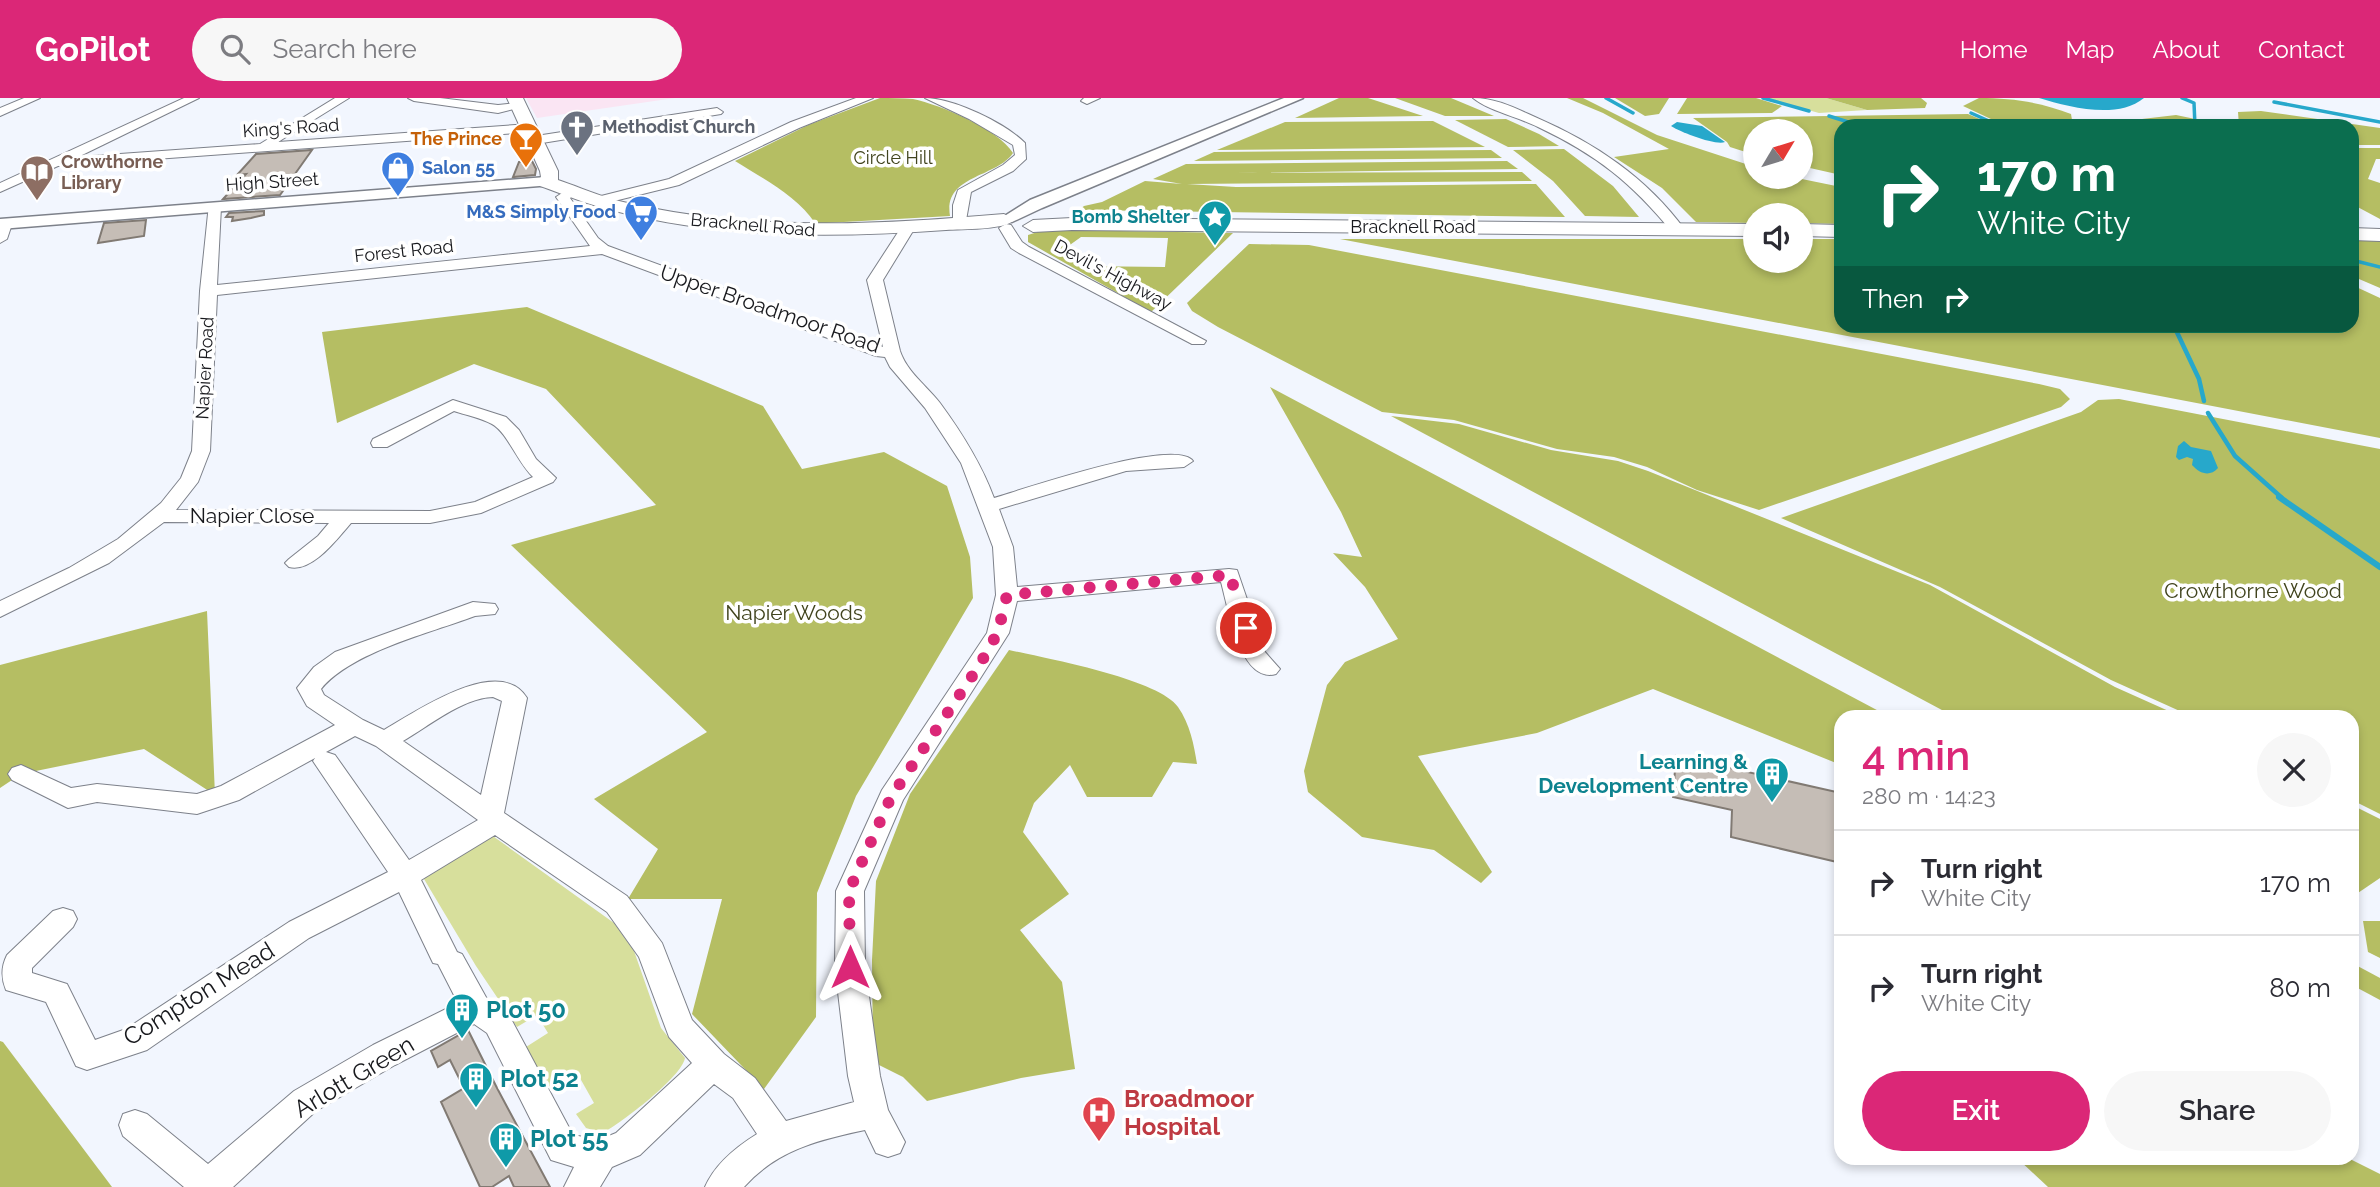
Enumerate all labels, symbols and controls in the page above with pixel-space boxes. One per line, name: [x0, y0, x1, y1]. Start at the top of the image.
search box: [192, 18, 682, 81]
text: GoPilot: [35, 30, 150, 69]
icon: search: [216, 30, 254, 68]
text: Search here: [272, 34, 417, 64]
text: Home: [1960, 35, 2028, 64]
text: Map: [2066, 35, 2114, 64]
text: About: [2152, 35, 2220, 64]
text: Contact: [2258, 35, 2345, 64]
church icon: Methodist Church: [558, 108, 596, 157]
street label: King's Road: [242, 114, 340, 141]
place label: Methodist Church: [602, 116, 755, 137]
north arrow: [1743, 119, 1813, 189]
map controls: [1743, 119, 1813, 273]
bar icon: The Prince: [507, 120, 545, 169]
place label: The Prince: [410, 128, 502, 149]
text: 170 m: [1977, 145, 2116, 202]
park label: Circle Hill: [853, 147, 933, 168]
icon: right: [1862, 147, 1953, 238]
shop icon: Salon 55: [379, 149, 417, 198]
place label: Crowthorne Library: [61, 151, 163, 193]
library icon: Crowthorne Library: [18, 153, 56, 202]
place label: Salon 55: [422, 157, 495, 178]
street label: High Street: [225, 168, 319, 195]
supermarket icon: M&S Simply Food: [622, 193, 660, 242]
place icon: Bomb Shelter: [1196, 198, 1234, 247]
place label: M&S Simply Food: [466, 201, 616, 222]
button: sound: [1743, 203, 1813, 273]
text: White City: [1977, 204, 2130, 241]
place label: Bomb Shelter: [1072, 206, 1190, 227]
street label: Bracknell Road: [690, 209, 817, 240]
street label: Bracknell Road: [1350, 216, 1476, 237]
street label: Forest Road: [353, 235, 455, 266]
street label: Devil's Highway: [1051, 235, 1176, 315]
street label: Upper Broadmoor Road: [657, 259, 884, 358]
icon: right: [1937, 280, 1975, 318]
text: Then: [1862, 284, 1923, 314]
street label: Napier Road: [191, 316, 218, 420]
street label: Napier Close: [190, 503, 314, 528]
park label: Crowthorne Wood: [2164, 578, 2342, 603]
pin: [1216, 598, 1276, 658]
park label: Napier Woods: [725, 600, 863, 625]
icon: arrive: [1227, 609, 1265, 647]
text: 4 min: [1862, 731, 1970, 780]
button: close: [2257, 733, 2331, 807]
place label: Learning & Development Centre: [1538, 749, 1748, 798]
building icon: Learning & Development Centre: [1753, 755, 1791, 804]
text: 280 m · 14:23: [1862, 782, 1996, 809]
text: Turn right: [1921, 854, 2042, 884]
icon: right: [1862, 864, 1900, 902]
text: 170 m: [2260, 868, 2331, 898]
text: White City: [1921, 884, 2031, 911]
position arrow: [813, 930, 887, 1004]
street label: Compton Mead: [118, 936, 280, 1052]
text: Turn right: [1921, 959, 2042, 989]
icon: right: [1862, 969, 1900, 1007]
text: 80 m: [2269, 973, 2331, 1003]
text: White City: [1921, 989, 2031, 1016]
building icon: Plot 50: [443, 991, 481, 1040]
place label: Plot 50: [486, 995, 566, 1024]
street label: Arlott Green: [288, 1029, 419, 1124]
building icon: Plot 52: [457, 1060, 495, 1109]
place label: Plot 52: [500, 1064, 579, 1093]
button: Exit: [1862, 1071, 2090, 1151]
button: Share: [2104, 1071, 2331, 1151]
place label: Broadmoor Hospital: [1124, 1084, 1254, 1141]
hospital icon: Broadmoor Hospital: [1080, 1094, 1118, 1143]
building icon: Plot 55: [487, 1120, 525, 1169]
place label: Plot 55: [530, 1124, 608, 1153]

